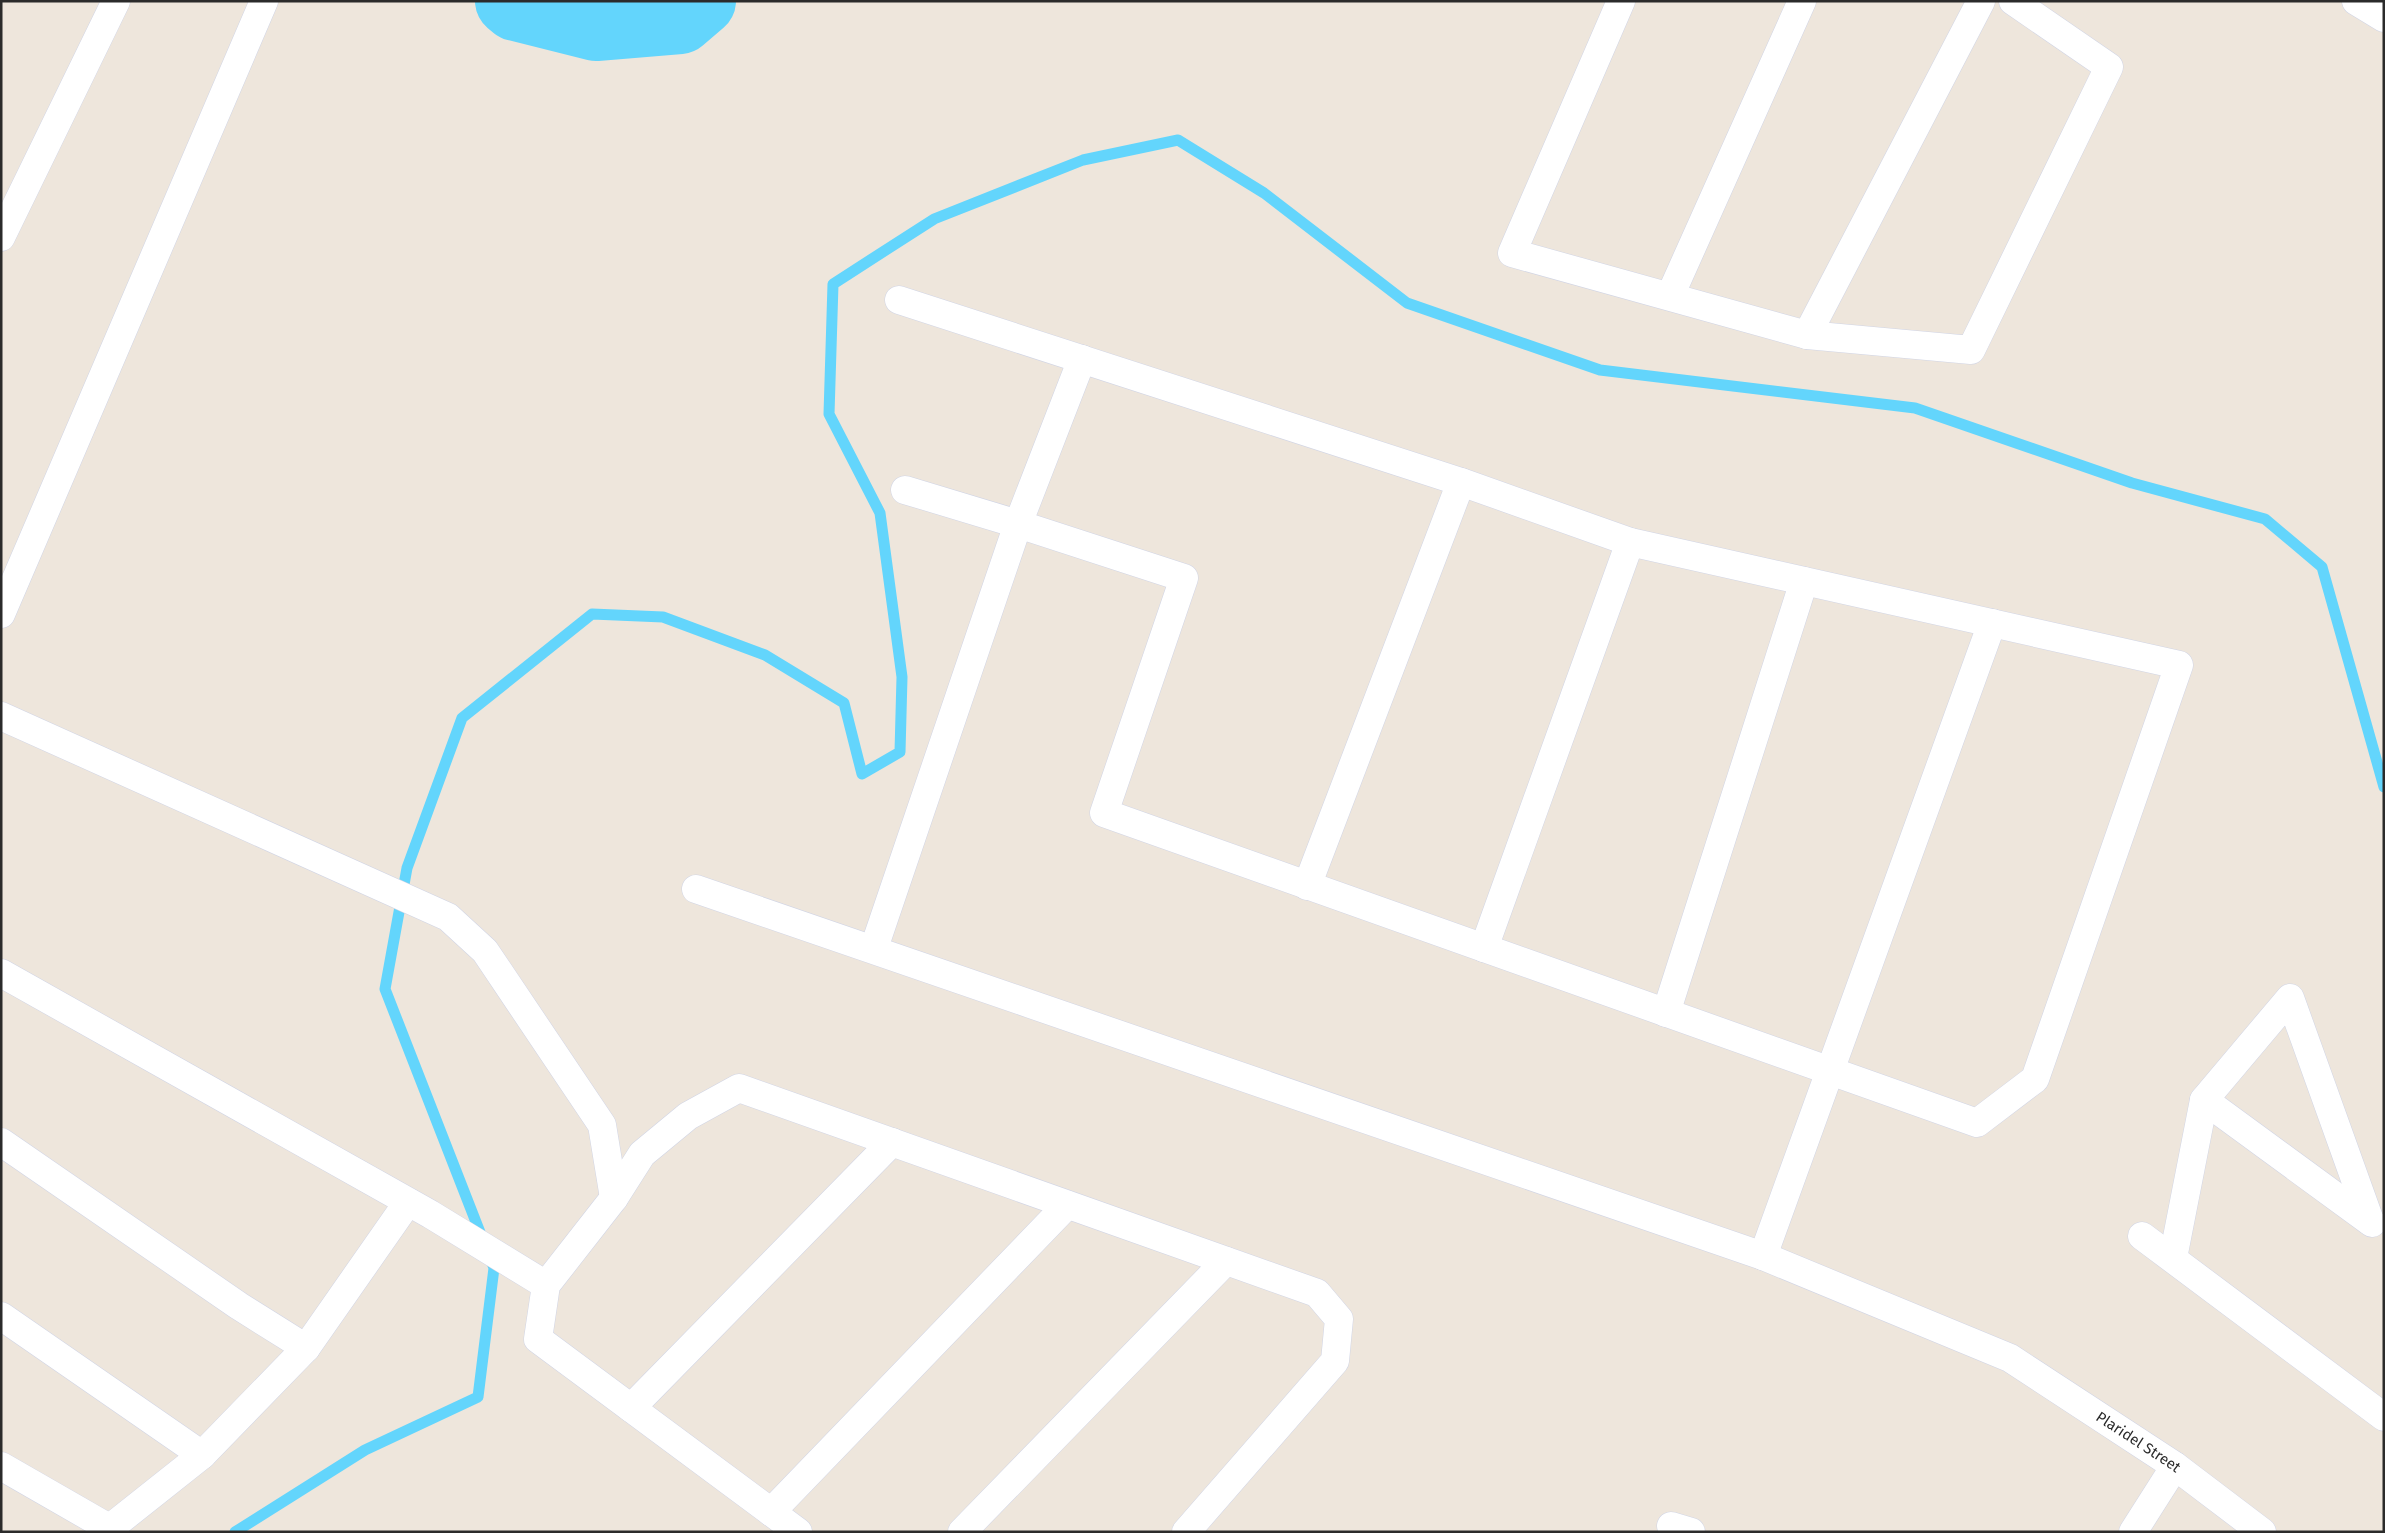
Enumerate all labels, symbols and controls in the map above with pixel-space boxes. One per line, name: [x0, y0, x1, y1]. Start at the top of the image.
street label: Plaridel Street: [2093, 1408, 2185, 1476]

